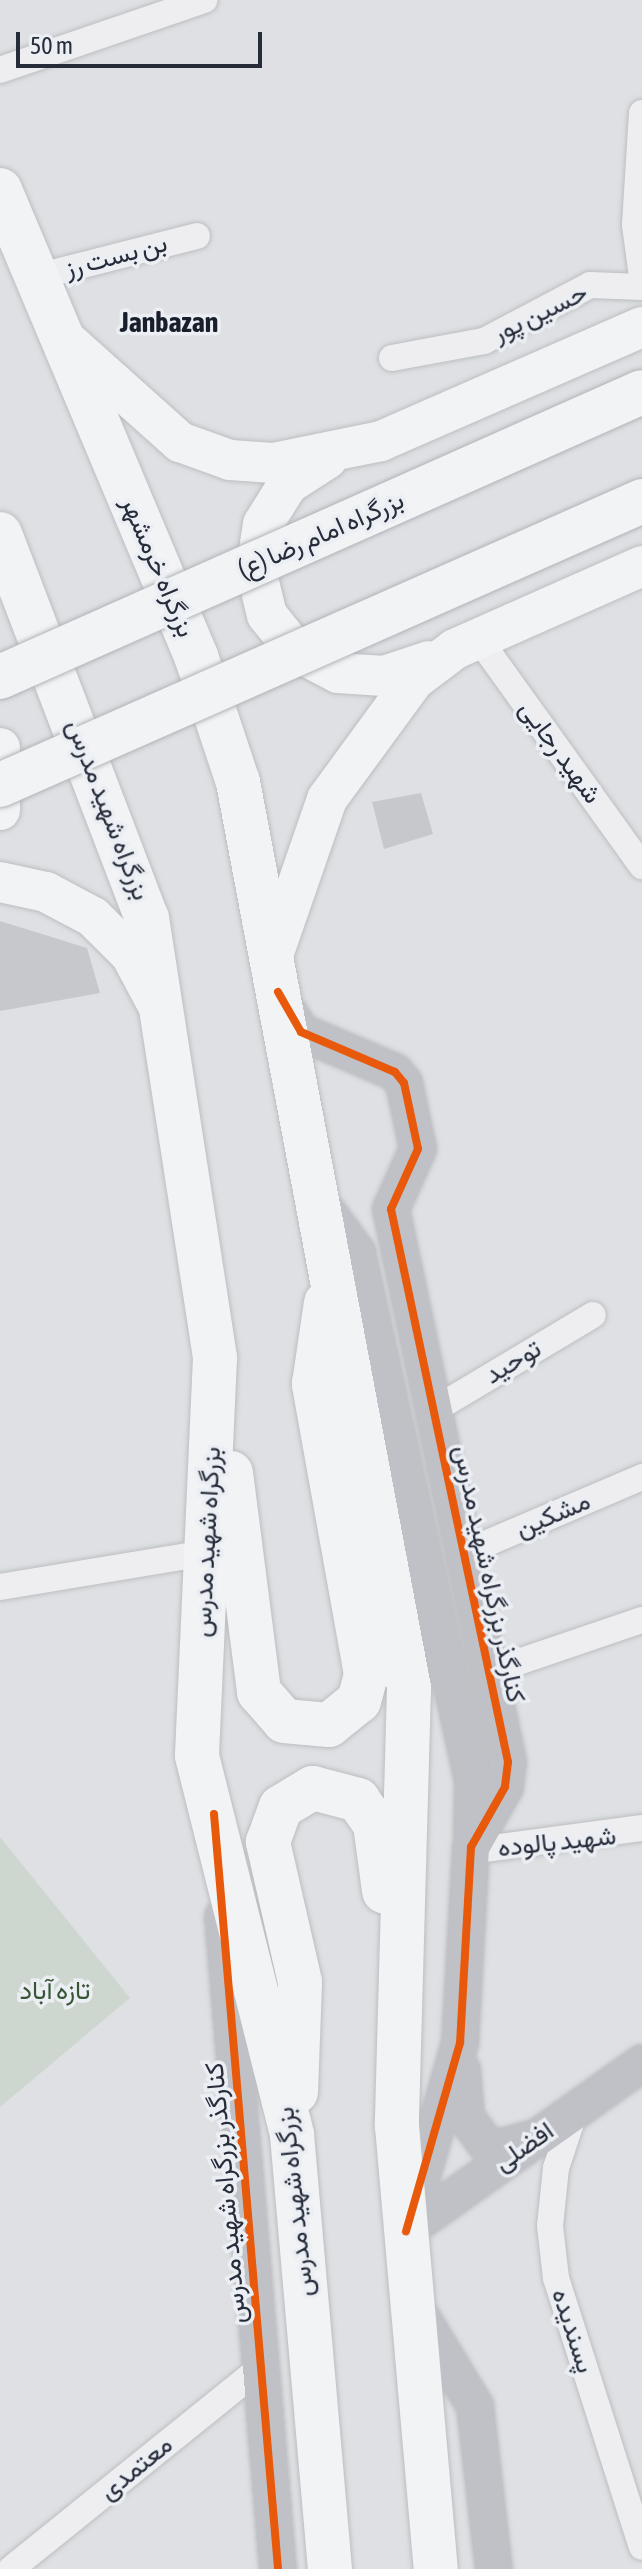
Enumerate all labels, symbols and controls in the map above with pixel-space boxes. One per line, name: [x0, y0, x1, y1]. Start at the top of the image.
scale bar: [20, 16, 266, 66]
text: 50 m: [30, 32, 73, 59]
street label: بن بست رز: [61, 227, 171, 285]
street label: حسین پور: [487, 277, 593, 349]
district label: Janbazan: [120, 305, 218, 339]
street label: بزرگراه امام رضا (ع): [233, 484, 409, 586]
street label: بزرگراه خرمشهر: [114, 492, 202, 642]
street label: شهید رجایی: [512, 694, 608, 810]
street label: بزرگراه شهید مدرس: [59, 715, 157, 905]
street label: توحید: [479, 1333, 547, 1391]
street label: کنارگذر بزرگراه شهید مدرس: [446, 1442, 532, 1706]
street label: بزرگراه شهید مدرس: [186, 1446, 228, 1638]
street label: مشکین: [511, 1485, 595, 1545]
street label: شهید پالوده: [496, 1820, 618, 1864]
park label: تازه آباد: [20, 1975, 90, 2007]
street label: کنارگذر بزرگراه شهید مدرس: [199, 2061, 253, 2325]
street label: بزرگراه شهید مدرس: [270, 2105, 320, 2299]
street label: افضلی: [488, 2115, 560, 2179]
street label: پسندیده: [545, 2285, 601, 2377]
street label: معتمدی: [93, 2429, 179, 2507]

